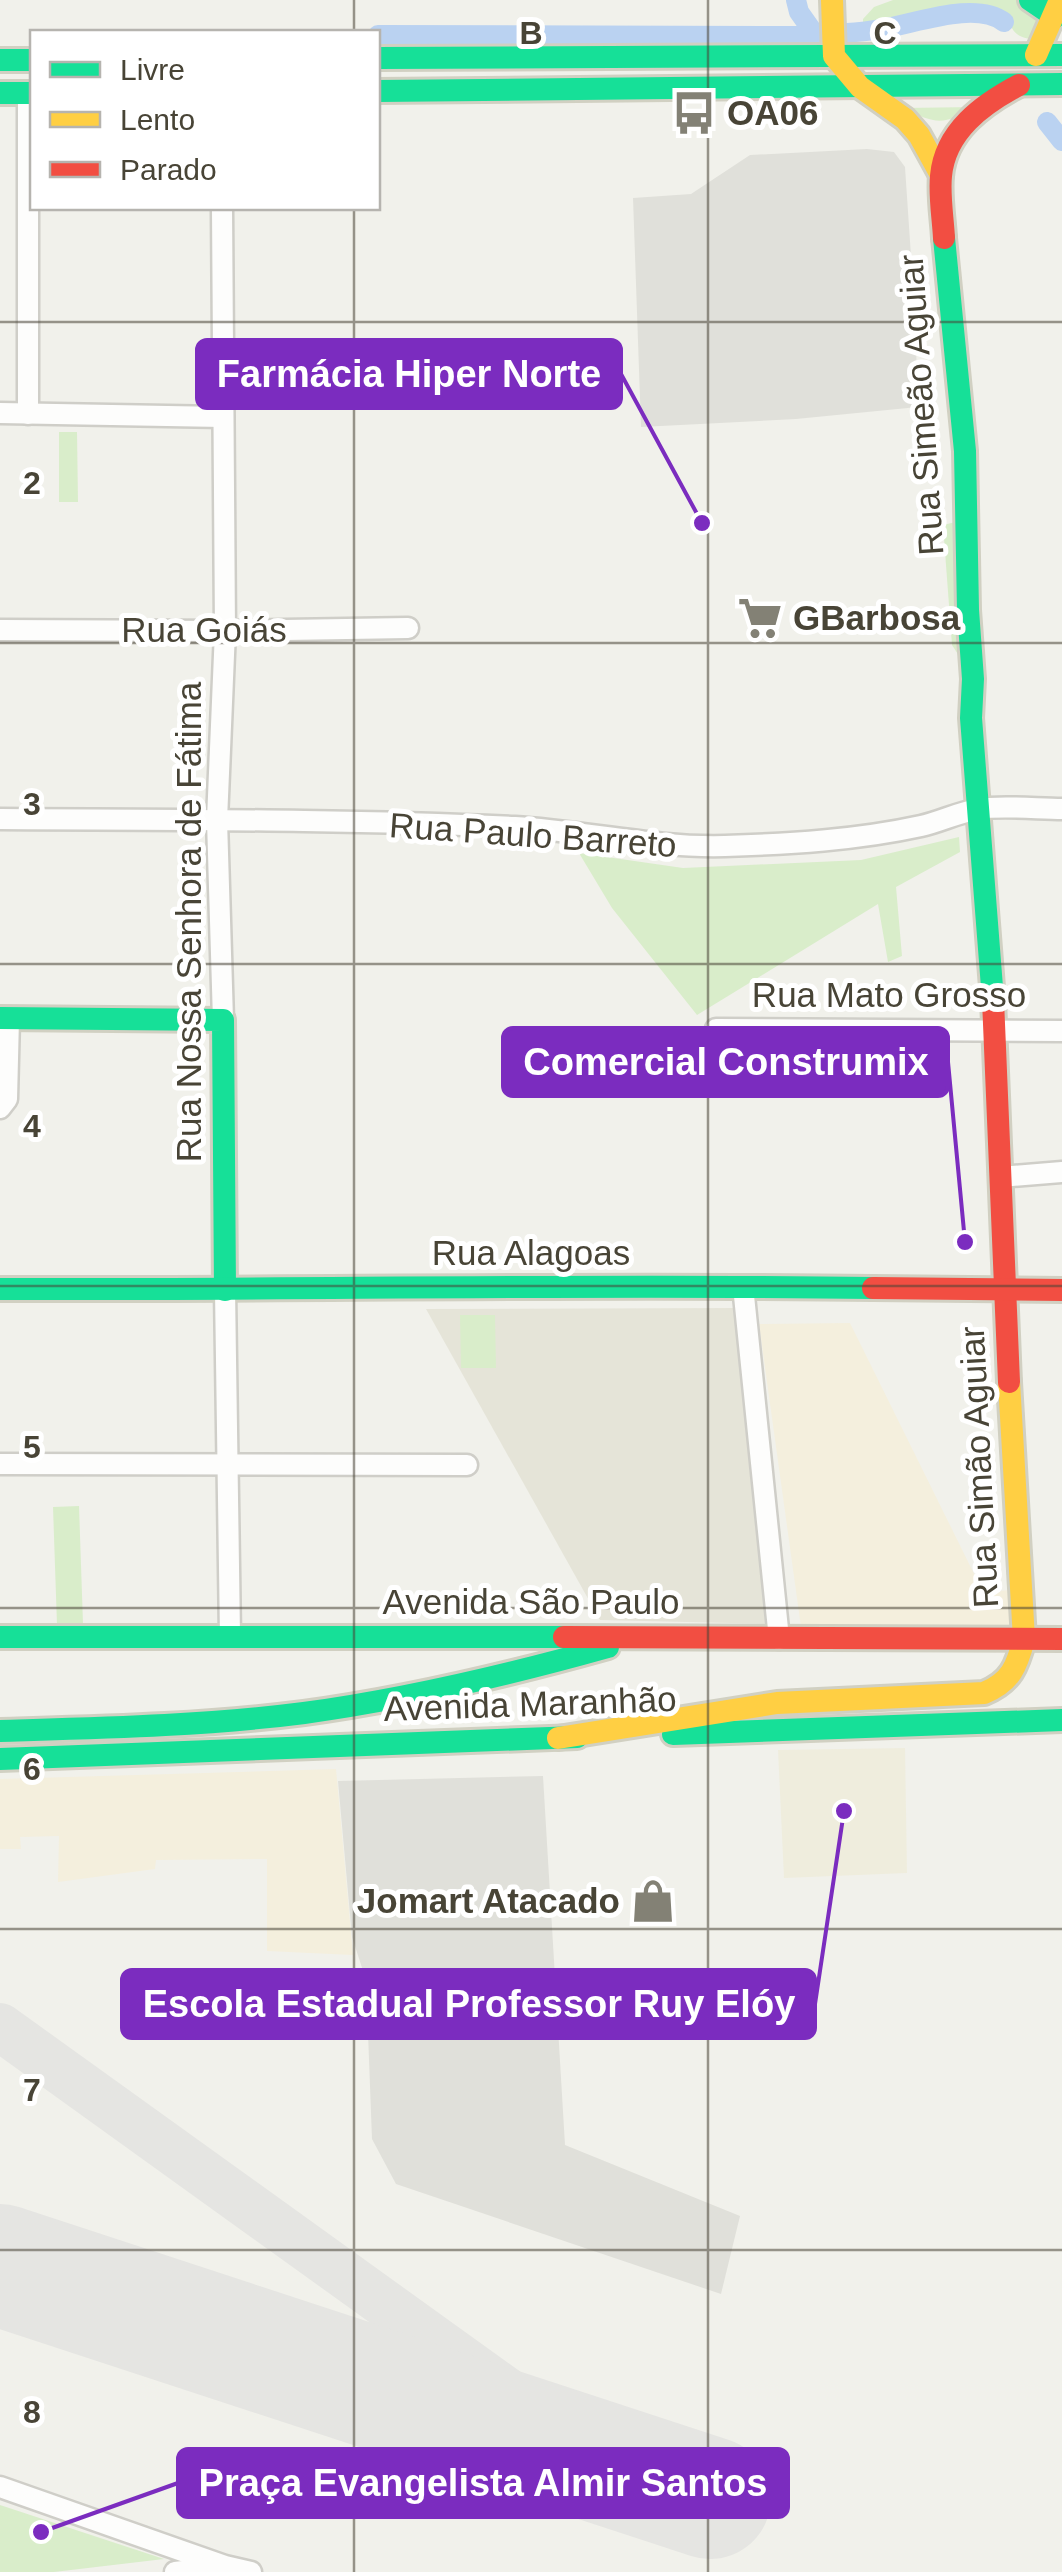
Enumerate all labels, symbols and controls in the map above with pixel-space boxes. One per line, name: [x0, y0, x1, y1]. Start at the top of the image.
text: B: [519, 15, 543, 51]
text: C: [873, 15, 897, 51]
legend: [30, 30, 380, 210]
text: Livre: [120, 53, 185, 86]
bus stop icon: OA06: [670, 89, 718, 137]
place label: OA06: [727, 93, 818, 132]
text: Lento: [120, 103, 195, 136]
text: Parado: [120, 153, 217, 186]
street label: Rua Simeão Aguiar: [891, 253, 950, 557]
callout: Farmácia Hiper Norte: [197, 340, 621, 408]
text: Farmácia Hiper Norte: [217, 353, 601, 395]
text: 2: [23, 465, 41, 501]
supermarket icon: GBarbosa: [736, 594, 784, 642]
place label: GBarbosa: [793, 598, 961, 637]
street label: Rua Goiás: [121, 610, 287, 649]
street label: Rua Nossa Senhora de Fátima: [169, 681, 208, 1162]
text: 3: [23, 786, 41, 822]
street label: Rua Paulo Barreto: [388, 805, 678, 864]
street label: Rua Mato Grosso: [752, 975, 1026, 1014]
callout: Comercial Construmix: [503, 1028, 948, 1096]
text: Comercial Construmix: [523, 1041, 929, 1083]
text: 4: [23, 1108, 41, 1144]
street label: Rua Alagoas: [432, 1233, 630, 1272]
street label: Rua Simão Aguiar: [952, 1325, 1005, 1609]
text: 5: [23, 1429, 41, 1465]
street label: Avenida São Paulo: [382, 1582, 680, 1621]
street label: Avenida Maranhão: [383, 1679, 677, 1728]
text: 6: [23, 1751, 41, 1787]
shop icon: Jomart Atacado: [629, 1877, 677, 1925]
place label: Jomart Atacado: [357, 1881, 620, 1920]
callout: Escola Estadual Professor Ruy Elóy: [122, 1970, 815, 2038]
text: Escola Estadual Professor Ruy Elóy: [143, 1983, 795, 2025]
text: 7: [23, 2072, 41, 2108]
text: 8: [23, 2394, 41, 2430]
callout: Praça Evangelista Almir Santos: [178, 2449, 788, 2517]
text: Praça Evangelista Almir Santos: [199, 2462, 767, 2504]

